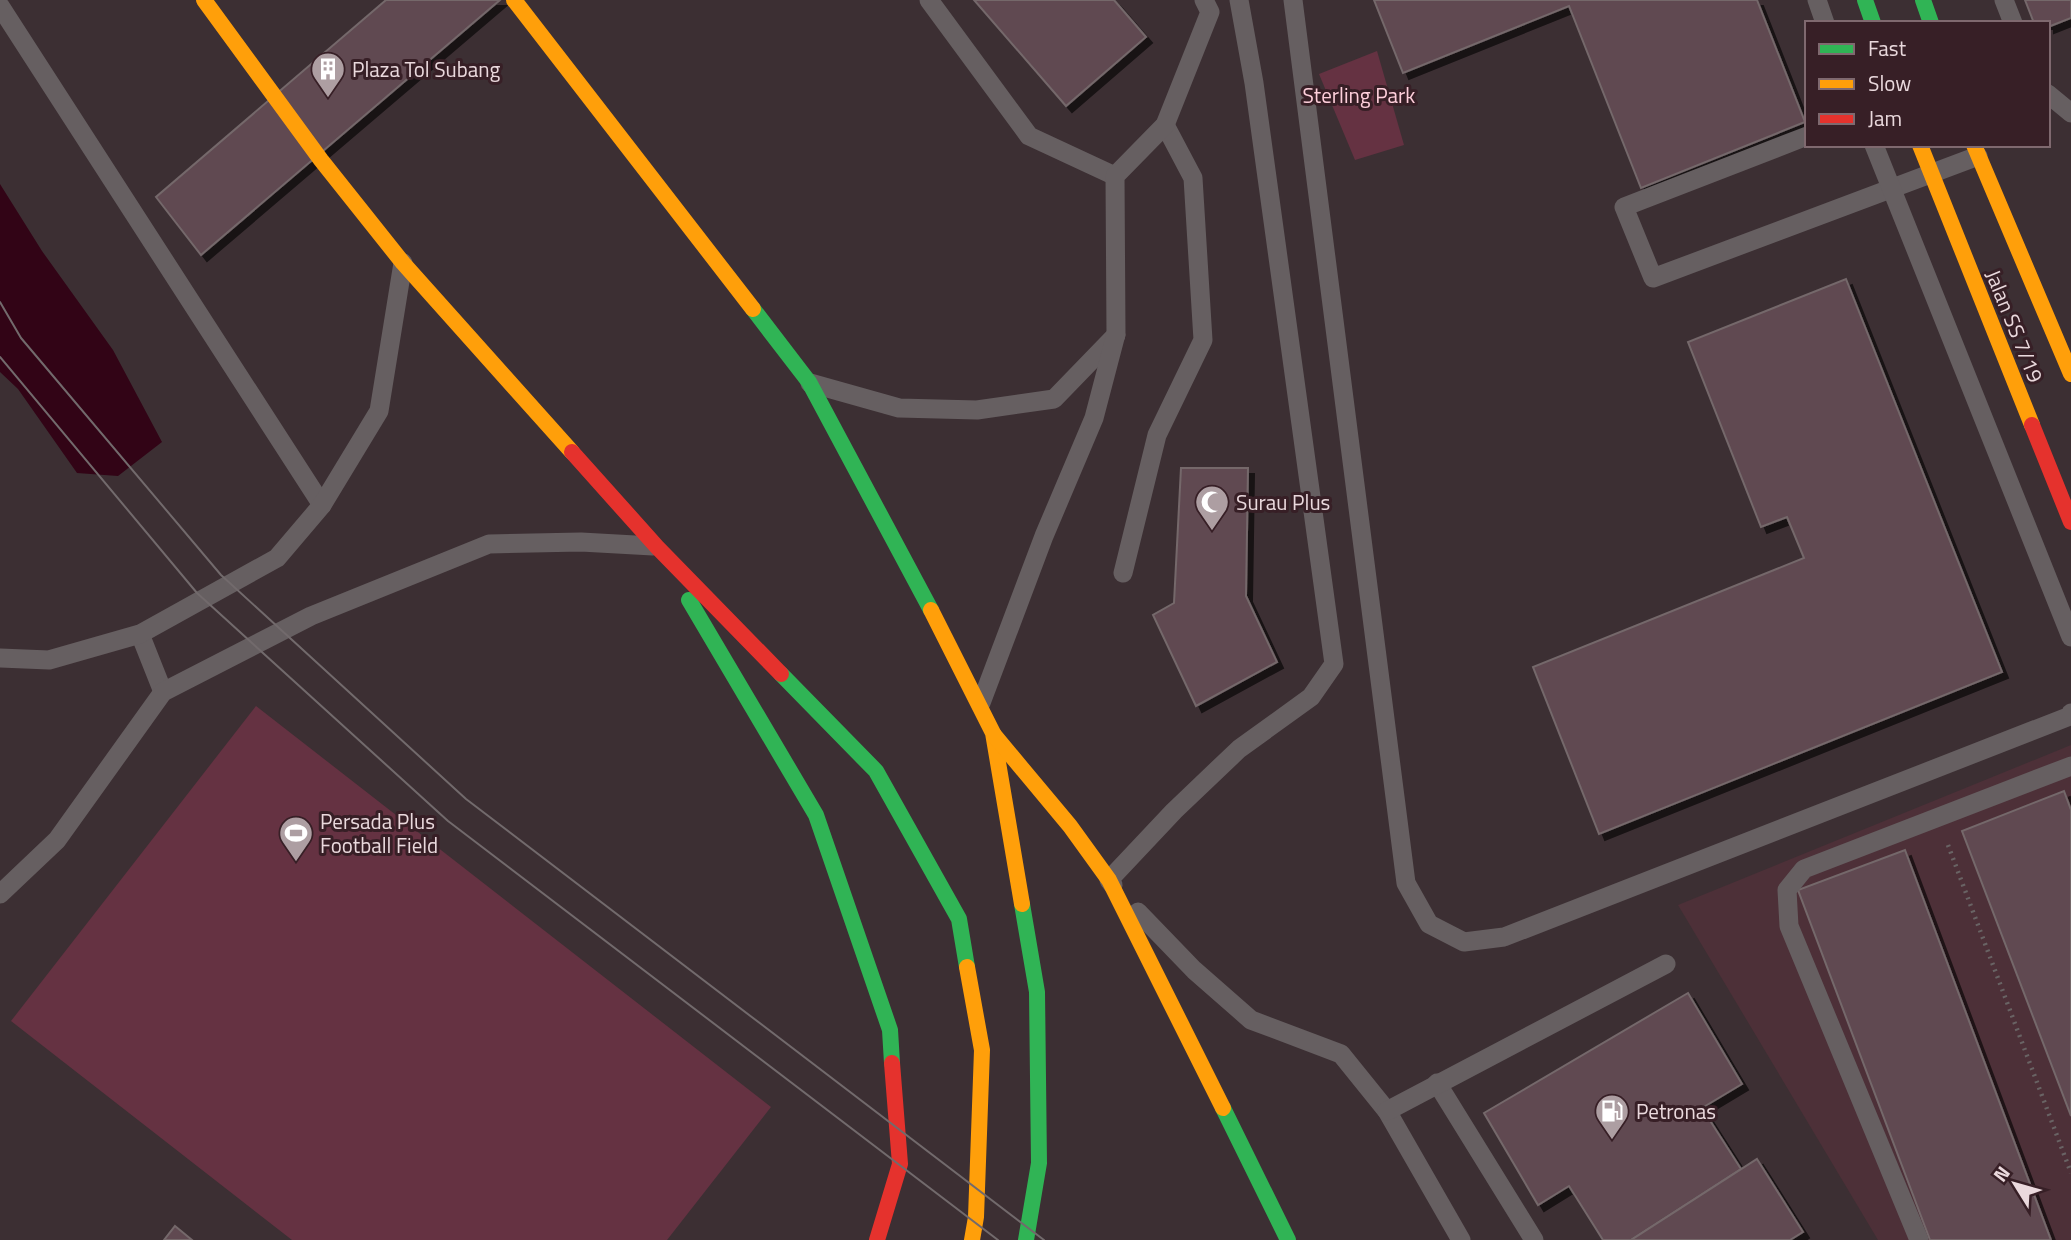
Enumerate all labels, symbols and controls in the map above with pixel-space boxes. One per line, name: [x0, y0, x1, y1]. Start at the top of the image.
legend: [1805, 21, 2050, 147]
text: Fast: [1868, 32, 1907, 64]
building icon: Plaza Tol Subang: [309, 50, 347, 99]
place label: Plaza Tol Subang: [352, 53, 501, 85]
text: Slow: [1868, 67, 1911, 99]
park label: Sterling Park: [1303, 79, 1415, 111]
text: Jam: [1868, 102, 1902, 134]
street label: Jalan SS 7/19: [1978, 265, 2052, 387]
mosque icon: Surau Plus: [1193, 483, 1231, 532]
place label: Surau Plus: [1236, 486, 1330, 518]
place label: Persada Plus Football Field: [320, 805, 438, 861]
sports icon: Persada Plus Football Field: [277, 814, 315, 863]
fuel station icon: Petronas: [1593, 1092, 1631, 1141]
place label: Petronas: [1636, 1095, 1716, 1127]
north arrow: [1980, 1149, 2050, 1219]
text: N: [1985, 1159, 2017, 1187]

